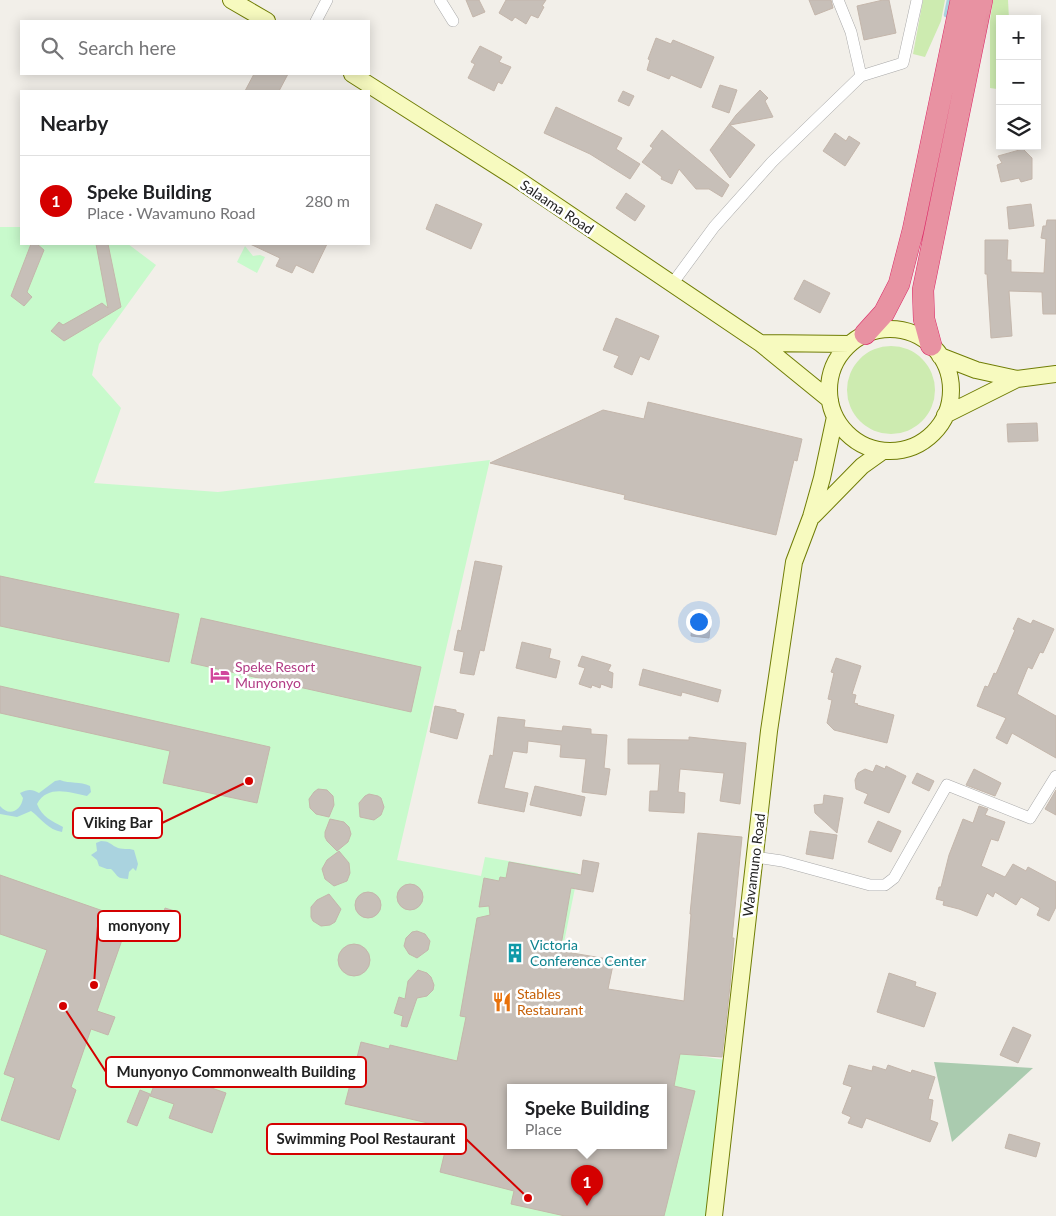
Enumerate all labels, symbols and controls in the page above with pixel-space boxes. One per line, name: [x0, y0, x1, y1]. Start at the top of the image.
map controls: [996, 15, 1041, 150]
button: +: [996, 15, 1041, 60]
search box: [20, 20, 370, 75]
icon: search: [38, 34, 66, 62]
text: Search here: [78, 36, 176, 59]
button: −: [996, 60, 1041, 105]
button: layers: [996, 105, 1041, 150]
text: Nearby: [40, 110, 108, 135]
street label: Salaama Road: [517, 176, 597, 237]
text: Speke Building: [87, 180, 212, 203]
text: 1: [51, 191, 61, 210]
text: 280 m: [305, 191, 350, 210]
text: Place · Wavamuno Road: [87, 203, 256, 222]
your location: [686, 609, 712, 635]
place label: Speke Resort Munyonyo: [235, 658, 315, 691]
hotel icon: Speke Resort Munyonyo: [209, 664, 231, 686]
callout: Viking Bar: [73, 808, 162, 838]
street label: Wavamuno Road: [739, 812, 768, 918]
text: Viking Bar: [82, 813, 153, 831]
callout: monyony: [98, 911, 180, 941]
text: monyony: [108, 916, 170, 934]
place label: Victoria Conference Center: [530, 936, 646, 969]
building icon: Victoria Conference Center: [504, 942, 526, 964]
place label: Stables Restaurant: [517, 985, 583, 1018]
restaurant icon: Stables Restaurant: [491, 991, 513, 1013]
callout: Munyonyo Commonwealth Building: [106, 1057, 366, 1087]
text: Munyonyo Commonwealth Building: [116, 1062, 356, 1080]
popup: [507, 1084, 667, 1149]
text: Speke Building: [525, 1096, 649, 1119]
text: Place: [525, 1119, 562, 1138]
callout: Swimming Pool Restaurant: [267, 1124, 466, 1154]
text: Swimming Pool Restaurant: [277, 1129, 456, 1147]
pin: 1: [571, 1165, 603, 1206]

